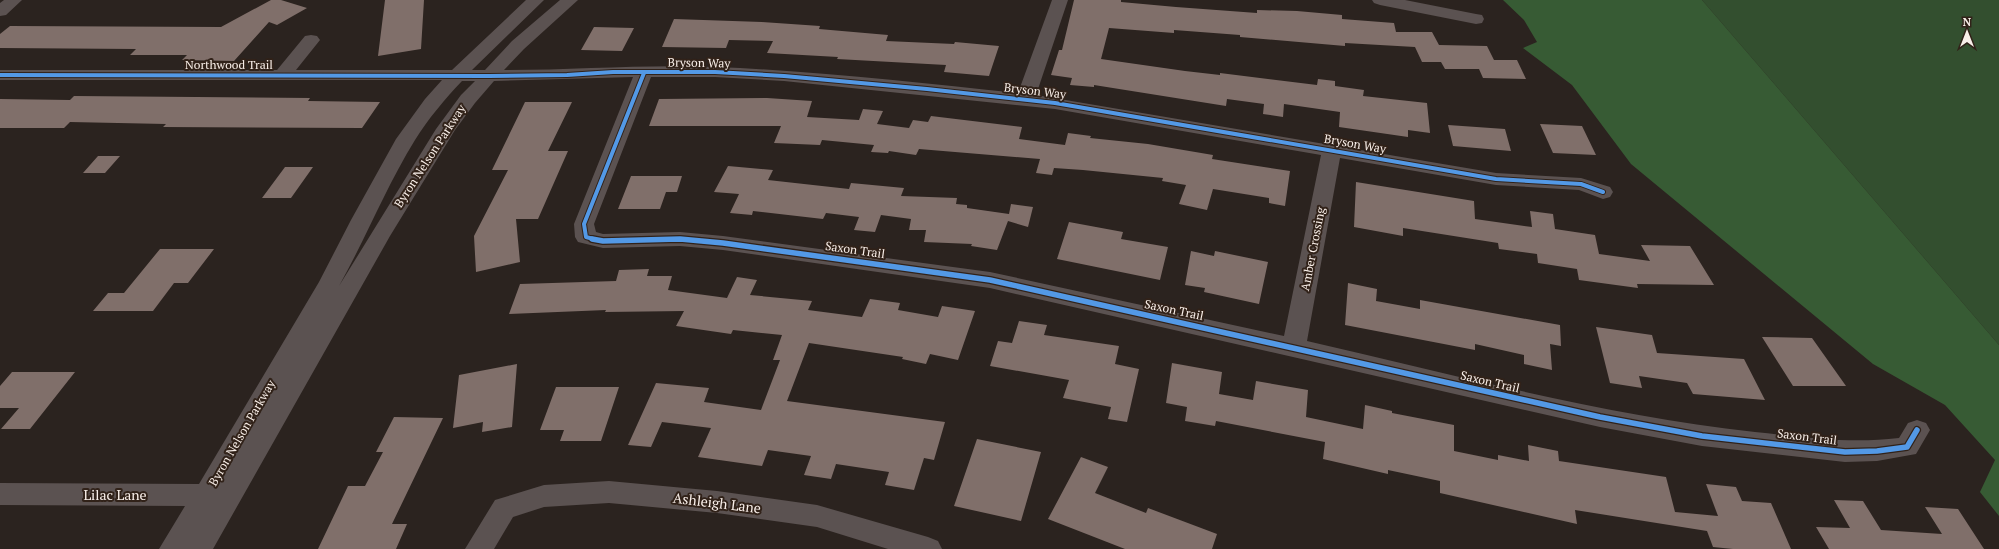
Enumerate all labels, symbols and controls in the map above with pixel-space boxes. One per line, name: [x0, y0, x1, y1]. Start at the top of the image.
north arrow: [1947, 12, 1987, 52]
text: N: [1963, 15, 1972, 29]
street label: Bryson Way: [668, 54, 731, 71]
street label: Northwood Trail: [185, 57, 273, 72]
street label: Bryson Way: [1003, 79, 1068, 102]
street label: Byron Nelson Parkway: [391, 101, 469, 210]
street label: Bryson Way: [1323, 131, 1388, 156]
street label: Amber Crossing: [1297, 205, 1328, 292]
street label: Saxon Trail: [824, 238, 886, 261]
street label: Saxon Trail: [1143, 296, 1205, 323]
street label: Saxon Trail: [1459, 367, 1522, 396]
street label: Byron Nelson Parkway: [205, 376, 278, 488]
street label: Saxon Trail: [1776, 425, 1838, 448]
street label: Lilac Lane: [83, 485, 147, 504]
street label: Ashleigh Lane: [672, 488, 762, 517]

